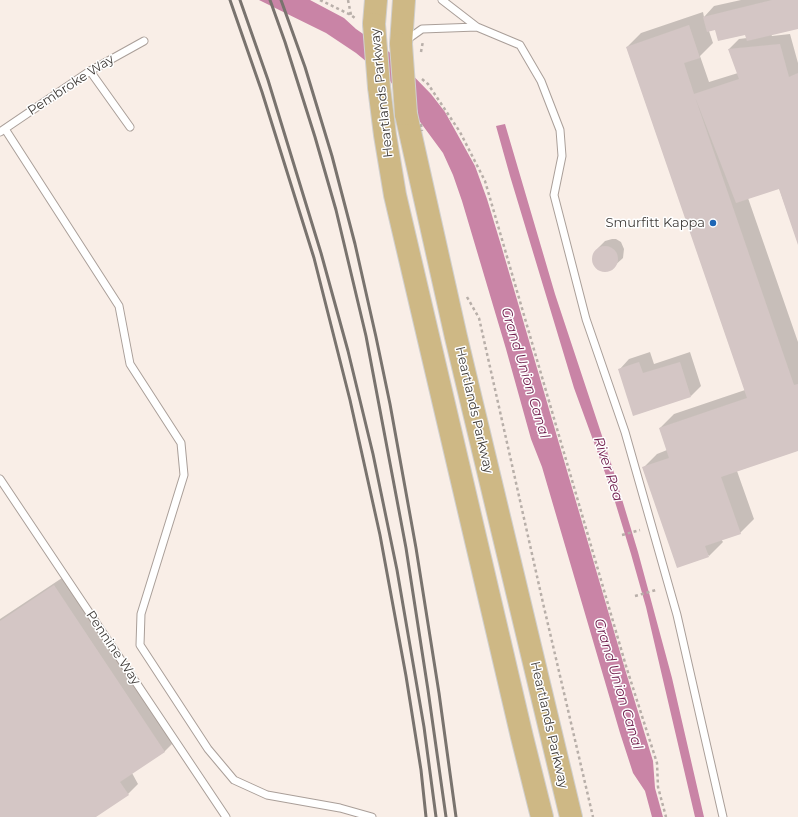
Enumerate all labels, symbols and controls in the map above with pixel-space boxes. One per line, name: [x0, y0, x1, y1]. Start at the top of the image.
street label: Heartlands Parkway: [367, 28, 397, 158]
street label: Pembroke Way: [25, 51, 117, 119]
place label: Smurfitt Kappa: [605, 215, 705, 231]
marker: Smurfitt Kappa: [708, 218, 718, 228]
water label: Grand Union Canal: [497, 305, 553, 441]
street label: Heartlands Parkway: [452, 345, 496, 475]
water label: River Rea: [590, 435, 626, 503]
street label: Pennine Way: [82, 608, 144, 688]
water label: Grand Union Canal: [590, 616, 646, 752]
street label: Heartlands Parkway: [527, 660, 571, 790]

